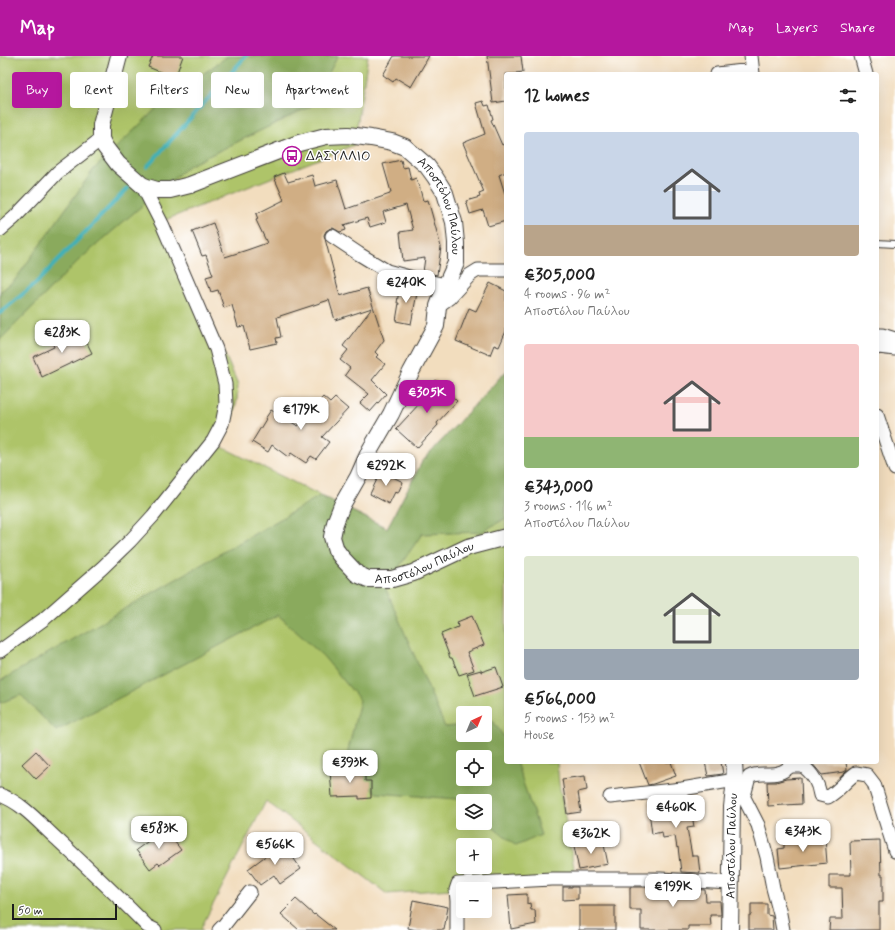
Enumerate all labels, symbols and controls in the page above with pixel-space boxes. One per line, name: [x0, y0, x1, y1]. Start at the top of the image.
text: Map: [20, 16, 55, 41]
text: Map: [728, 19, 754, 37]
text: Layers: [776, 19, 818, 37]
text: Share: [840, 19, 875, 37]
chip: Buy: [12, 72, 62, 108]
chip: Rent: [70, 72, 128, 108]
chip: Filters: [136, 72, 203, 108]
chip: New: [211, 72, 264, 108]
chip: Apartment: [272, 72, 363, 108]
text: 12 homes: [524, 85, 590, 107]
icon: filters: [837, 85, 859, 107]
bus stop icon: ΔΑΣΥΛΛΙΟ: [281, 145, 303, 167]
place label: ΔΑΣΥΛΛΙΟ: [306, 148, 371, 165]
street label: Αποστόλου Παύλου: [414, 153, 465, 255]
icon: home: [656, 158, 728, 230]
text: €305,000: [524, 264, 595, 286]
pin: €240K: [378, 270, 434, 304]
text: €240K: [386, 274, 426, 291]
text: 4 rooms · 96 m²: [524, 286, 610, 303]
text: Αποστόλου Παύλου: [524, 303, 630, 320]
pin: €283K: [34, 320, 90, 354]
text: €283K: [44, 324, 80, 341]
icon: home: [656, 370, 728, 442]
pin: €305K: [399, 380, 455, 414]
text: €305K: [408, 384, 446, 401]
pin: €179K: [273, 397, 329, 431]
text: €179K: [283, 401, 319, 418]
pin: €292K: [358, 453, 414, 487]
text: €292K: [366, 457, 406, 474]
text: €343,000: [524, 476, 593, 498]
text: 3 rooms · 116 m²: [524, 498, 613, 515]
text: Αποστόλου Παύλου: [524, 515, 630, 532]
street label: Αποστόλου Παύλου: [375, 537, 476, 588]
icon: home: [656, 582, 728, 654]
text: €566,000: [524, 688, 596, 710]
north arrow: [456, 706, 492, 742]
map controls: [456, 706, 492, 918]
text: 5 rooms · 153 m²: [524, 710, 615, 727]
text: House: [524, 727, 555, 744]
pin: €393K: [322, 750, 378, 784]
button: locate: [456, 750, 492, 786]
text: €393K: [332, 754, 368, 771]
street label: Αποστόλου Παύλου: [722, 792, 742, 899]
button: layers: [456, 794, 492, 830]
pin: €460K: [648, 795, 704, 829]
text: €460K: [656, 799, 696, 816]
pin: €583K: [131, 816, 187, 850]
pin: €343K: [775, 819, 831, 853]
text: €583K: [140, 820, 178, 837]
pin: €362K: [563, 821, 619, 855]
text: €343K: [785, 823, 821, 840]
text: €362K: [572, 825, 610, 842]
pin: €566K: [247, 832, 303, 866]
text: €566K: [256, 836, 294, 853]
button: +: [456, 838, 492, 874]
pin: €199K: [645, 874, 701, 908]
text: €199K: [654, 878, 692, 895]
button: −: [456, 882, 492, 918]
scale bar: [12, 902, 117, 921]
text: 50 m: [18, 904, 43, 918]

